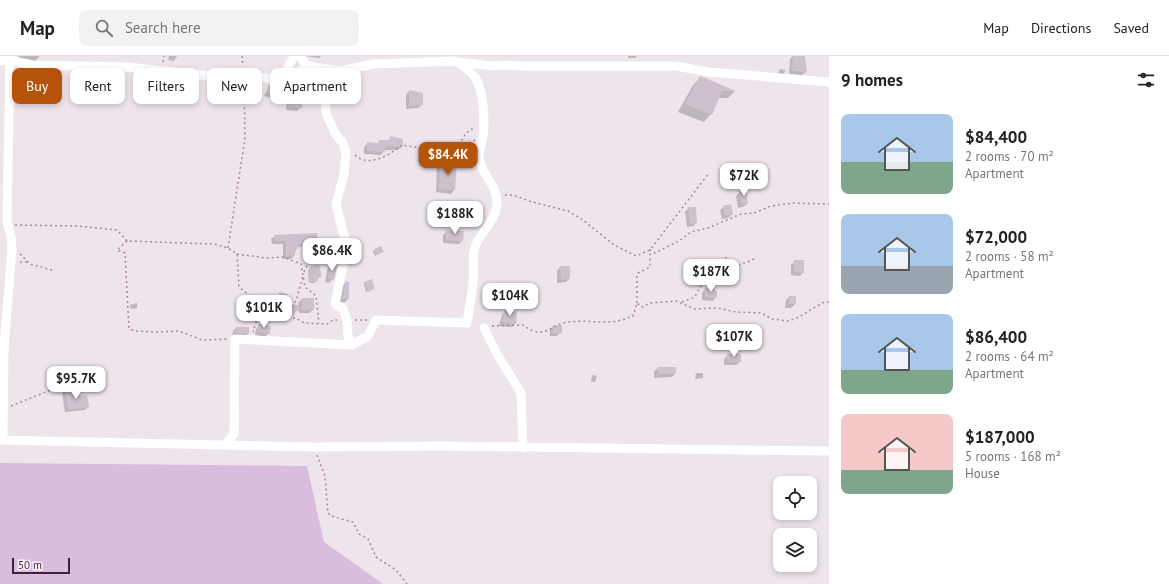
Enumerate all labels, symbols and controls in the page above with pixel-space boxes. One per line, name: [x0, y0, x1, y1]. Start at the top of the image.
search box: [79, 10, 359, 46]
text: Map: [20, 16, 55, 40]
icon: search: [93, 17, 115, 39]
text: Search here: [125, 18, 201, 37]
text: Map: [983, 19, 1009, 37]
text: Directions: [1031, 19, 1091, 37]
text: Saved: [1113, 19, 1149, 37]
chip: Buy: [12, 68, 62, 104]
chip: Rent: [70, 68, 125, 104]
chip: Filters: [133, 68, 199, 104]
chip: New: [207, 68, 262, 104]
chip: Apartment: [270, 68, 361, 104]
text: 9 homes: [841, 69, 903, 91]
icon: filters: [1135, 69, 1157, 91]
text: $84,400: [965, 126, 1027, 148]
icon: home: [873, 130, 921, 178]
pin: $84.4K: [415, 142, 481, 176]
text: $84.4K: [428, 146, 468, 163]
text: 2 rooms · 70 m²: [965, 148, 1054, 165]
pin: $72K: [720, 163, 768, 197]
text: Apartment: [965, 165, 1024, 182]
text: $72K: [729, 167, 759, 184]
pin: $188K: [427, 201, 483, 235]
text: $188K: [436, 205, 474, 222]
text: $72,000: [965, 226, 1027, 248]
icon: home: [873, 230, 921, 278]
pin: $86.4K: [299, 238, 365, 272]
text: $86.4K: [312, 242, 352, 259]
text: 2 rooms · 58 m²: [965, 248, 1054, 265]
pin: $187K: [683, 259, 739, 293]
text: $187K: [692, 263, 730, 280]
text: Apartment: [965, 265, 1024, 282]
pin: $104K: [482, 283, 538, 317]
text: $104K: [491, 287, 529, 304]
pin: $101K: [236, 295, 292, 329]
text: $101K: [245, 299, 283, 316]
pin: $107K: [706, 324, 762, 358]
text: $86,400: [965, 326, 1027, 348]
text: $107K: [715, 328, 753, 345]
icon: home: [873, 330, 921, 378]
text: 2 rooms · 64 m²: [965, 348, 1054, 365]
text: Apartment: [965, 365, 1024, 382]
pin: $95.7K: [43, 366, 109, 400]
text: $95.7K: [56, 370, 96, 387]
text: $187,000: [965, 426, 1035, 448]
icon: home: [873, 430, 921, 478]
text: 5 rooms · 168 m²: [965, 448, 1061, 465]
text: House: [965, 465, 1000, 482]
map controls: [773, 476, 817, 572]
button: locate: [773, 476, 817, 520]
button: layers: [773, 528, 817, 572]
scale bar: [12, 556, 70, 575]
text: 50 m: [18, 558, 42, 572]

